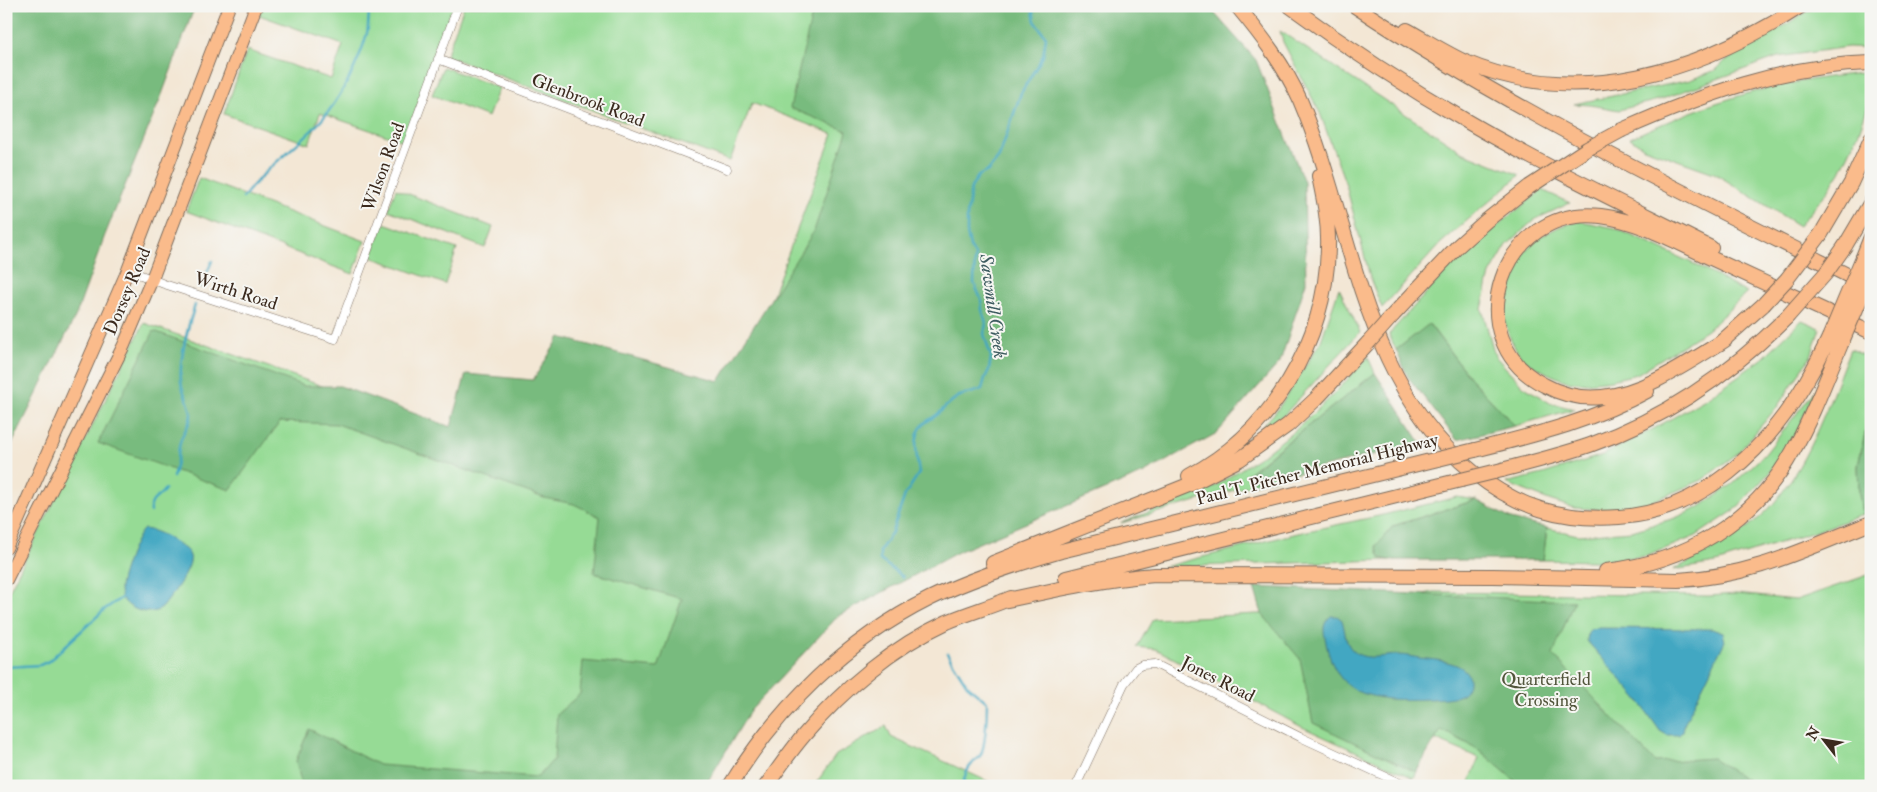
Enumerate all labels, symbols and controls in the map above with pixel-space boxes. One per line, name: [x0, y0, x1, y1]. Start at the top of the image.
street label: Glenbrook Road: [528, 68, 648, 133]
street label: Wilson Road: [356, 119, 410, 216]
street label: Dorsey Road: [99, 244, 156, 339]
water label: Sawmill Creek: [974, 252, 1012, 360]
street label: Wirth Road: [190, 267, 281, 316]
street label: Paul T. Pitcher Memorial Highway: [1194, 428, 1442, 511]
street label: Jones Road: [1176, 651, 1259, 708]
park label: Quarterfield Crossing: [1501, 668, 1591, 712]
north arrow: [1800, 714, 1850, 764]
text: N: [1802, 723, 1824, 744]

